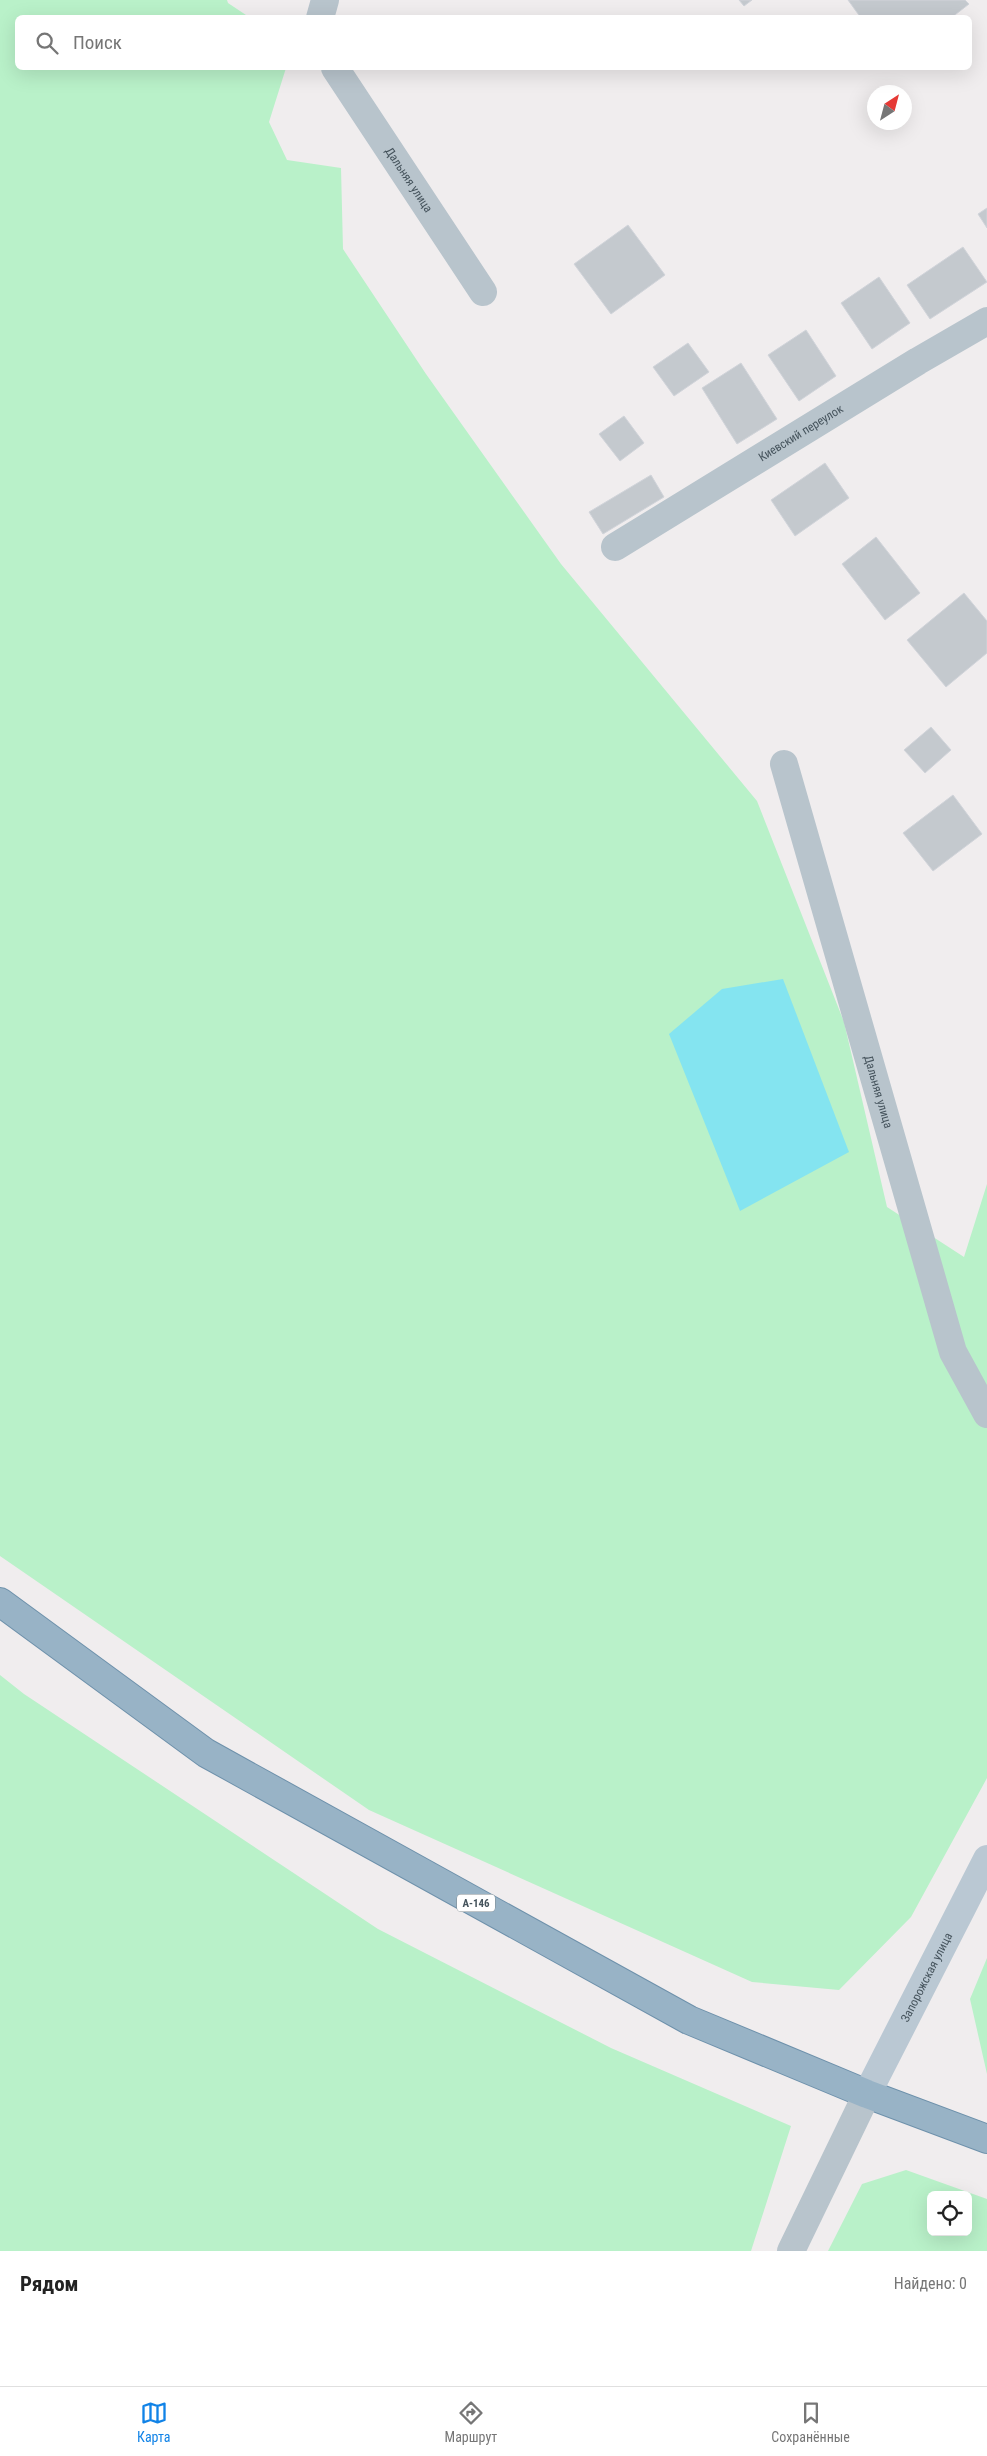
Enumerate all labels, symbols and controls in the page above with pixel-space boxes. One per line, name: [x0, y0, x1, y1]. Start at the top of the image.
search box: [15, 15, 972, 70]
icon: search: [33, 29, 61, 57]
text: Поиск: [73, 31, 122, 54]
north arrow: [867, 85, 912, 130]
street label: Дальняя улица: [382, 145, 436, 215]
street label: Киевский переулок: [756, 402, 846, 464]
street label: Дальняя улица: [861, 1054, 895, 1130]
road number: А-146: [457, 1895, 495, 1912]
street label: Запорожская улица: [898, 1930, 955, 2024]
map controls: [927, 2191, 972, 2236]
button: locate: [927, 2191, 972, 2236]
text: Рядом: [20, 2272, 79, 2296]
text: Найдено: 0: [894, 2274, 967, 2293]
tab: Карта: [137, 2399, 171, 2445]
tab: Маршрут: [445, 2399, 497, 2445]
tab: Сохранённые: [771, 2399, 850, 2445]

